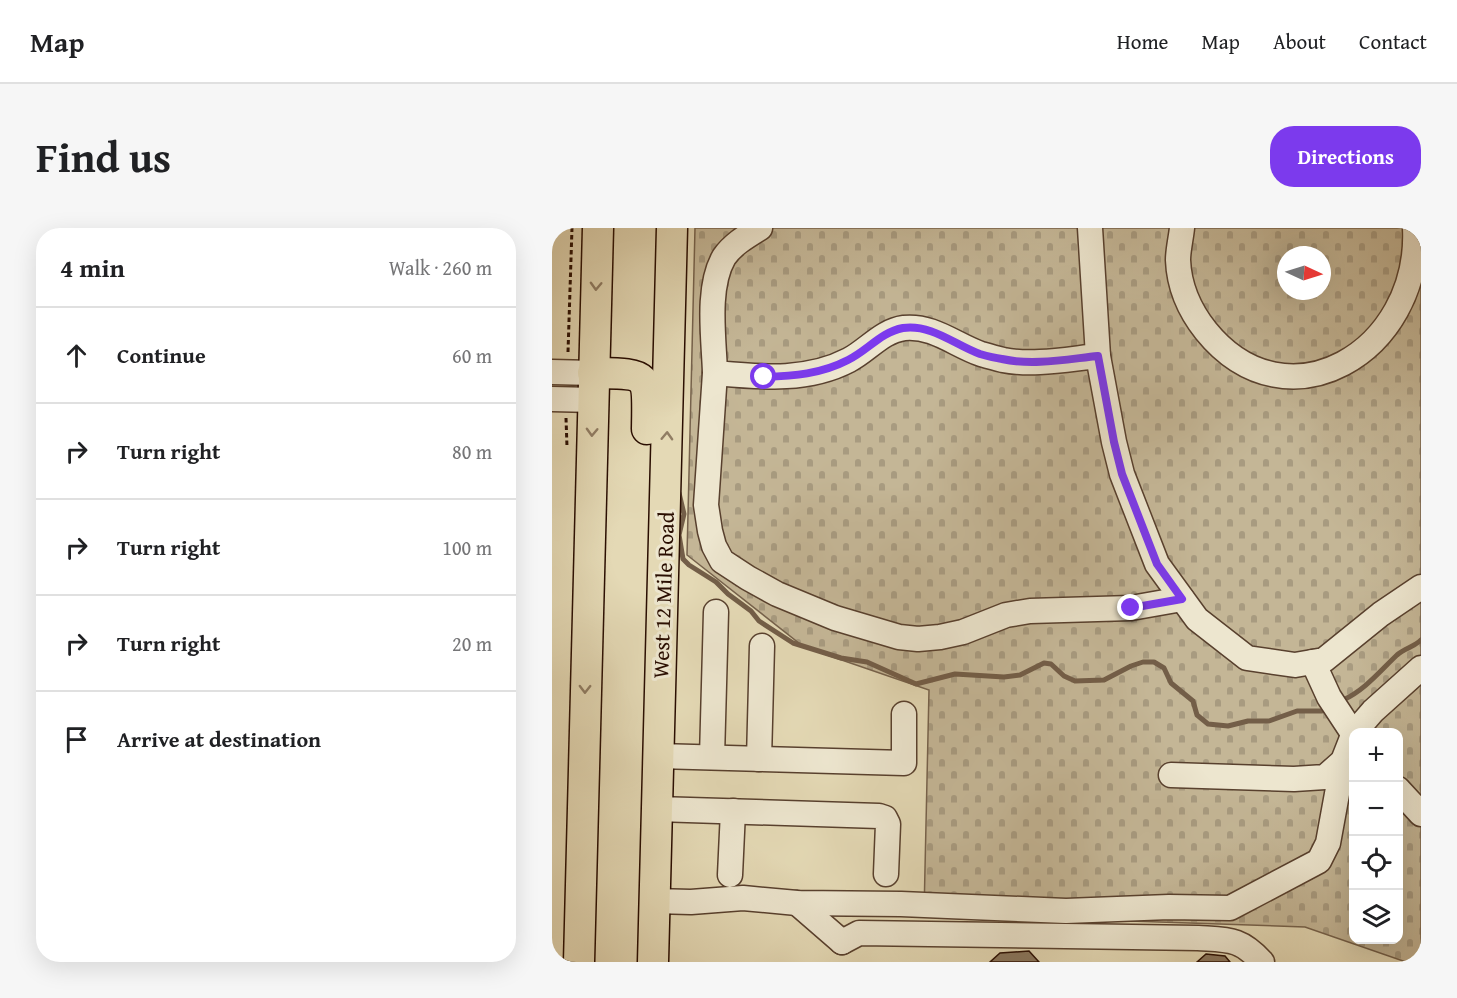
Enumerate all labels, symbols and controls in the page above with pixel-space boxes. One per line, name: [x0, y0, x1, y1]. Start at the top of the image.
text: Map: [30, 21, 84, 62]
text: Home: [1117, 26, 1168, 57]
text: Map: [1201, 26, 1240, 57]
text: About: [1273, 26, 1326, 57]
text: Contact: [1359, 26, 1427, 57]
text: Find us: [36, 126, 171, 187]
button: Directions: [1270, 126, 1421, 187]
north arrow: [1277, 246, 1331, 300]
text: 4 min: [60, 248, 125, 287]
text: Walk · 260 m: [389, 253, 492, 282]
one-way arrow: [590, 282, 602, 291]
icon: ahead: [60, 339, 93, 372]
text: Continue: [117, 339, 206, 371]
text: 60 m: [452, 341, 492, 370]
route start: [750, 363, 776, 389]
one-way arrow: [586, 427, 598, 436]
one-way arrow: [661, 431, 673, 440]
icon: right: [60, 435, 93, 468]
text: Turn right: [117, 435, 220, 467]
text: 80 m: [452, 437, 492, 466]
street label: West 12 Mile Road: [644, 511, 682, 679]
icon: right: [60, 531, 93, 564]
text: Turn right: [117, 531, 220, 563]
text: 100 m: [442, 533, 492, 562]
route end: [1117, 594, 1143, 620]
icon: right: [60, 627, 93, 660]
text: Turn right: [117, 627, 220, 659]
text: 20 m: [452, 629, 492, 658]
one-way arrow: [579, 685, 591, 694]
icon: arrive: [60, 723, 93, 756]
text: Arrive at destination: [117, 723, 321, 755]
map controls: [1349, 728, 1403, 944]
button: +: [1349, 728, 1403, 782]
button: −: [1349, 782, 1403, 836]
button: locate: [1349, 836, 1403, 890]
button: layers: [1349, 890, 1403, 944]

